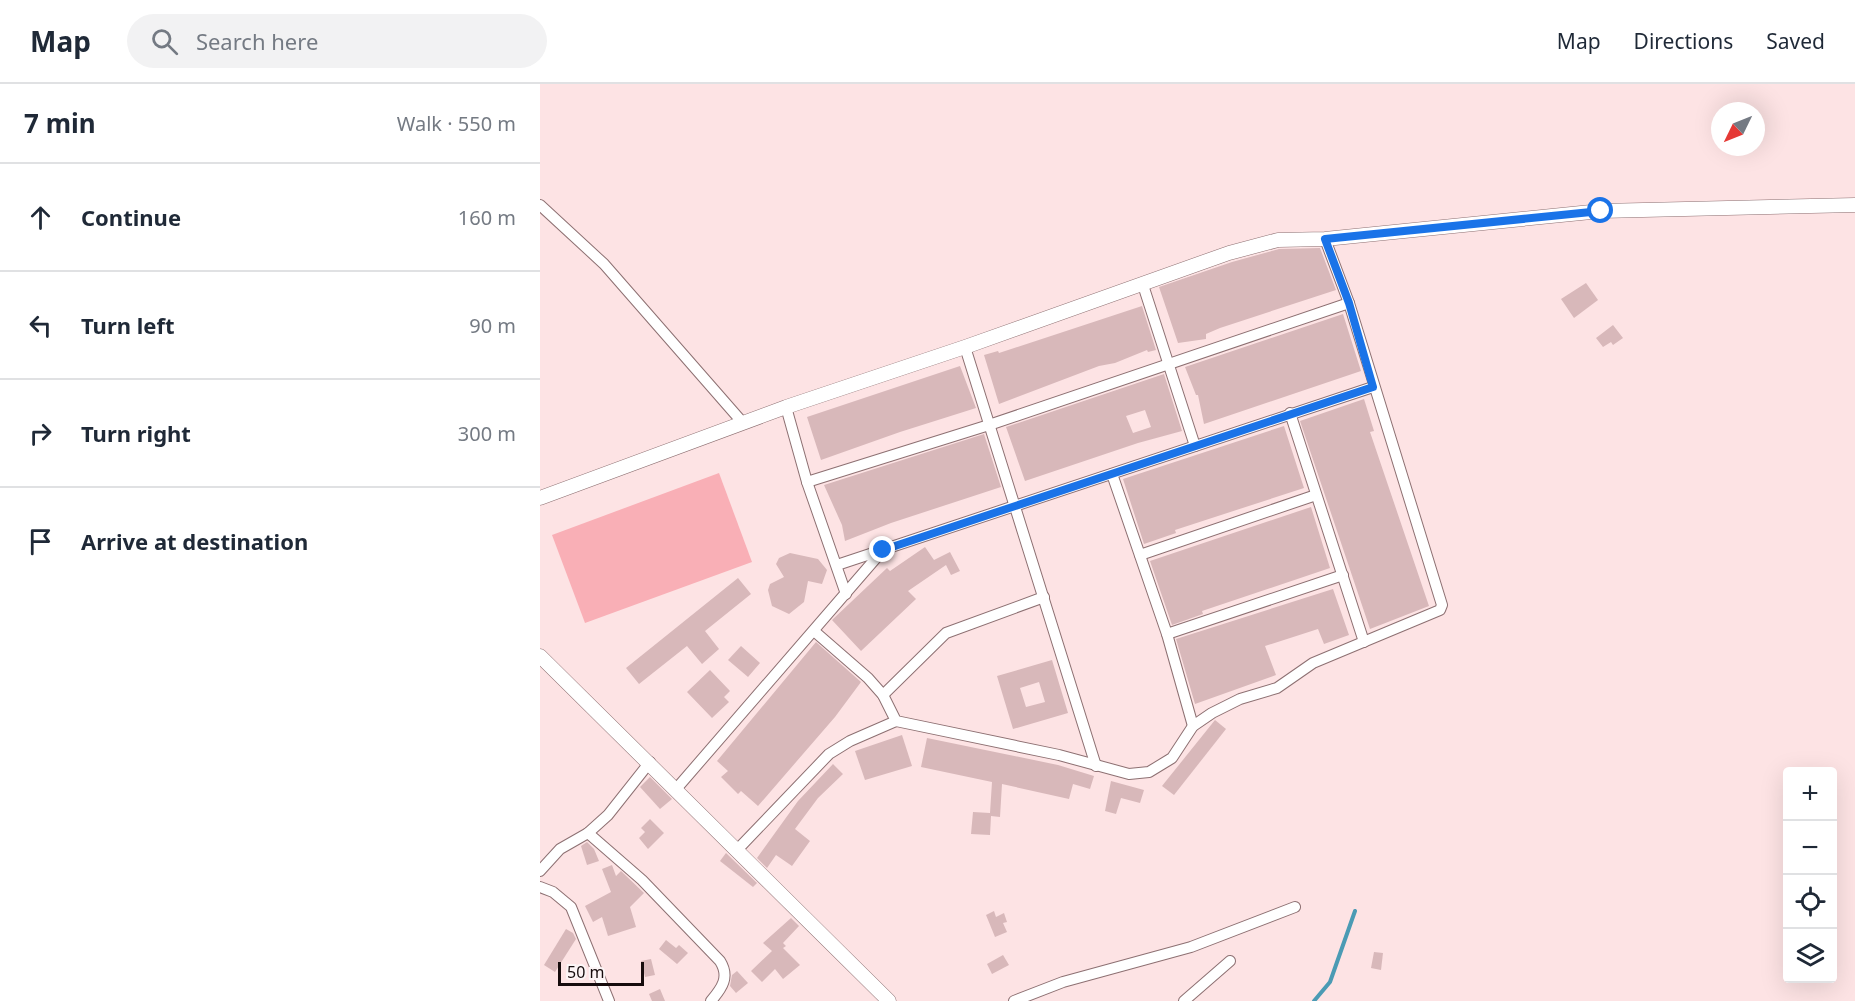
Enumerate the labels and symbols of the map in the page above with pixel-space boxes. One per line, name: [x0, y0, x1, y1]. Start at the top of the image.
north arrow: [1711, 102, 1765, 156]
route start: [1587, 197, 1613, 223]
route end: [869, 536, 895, 562]
scale bar: [558, 959, 644, 986]

